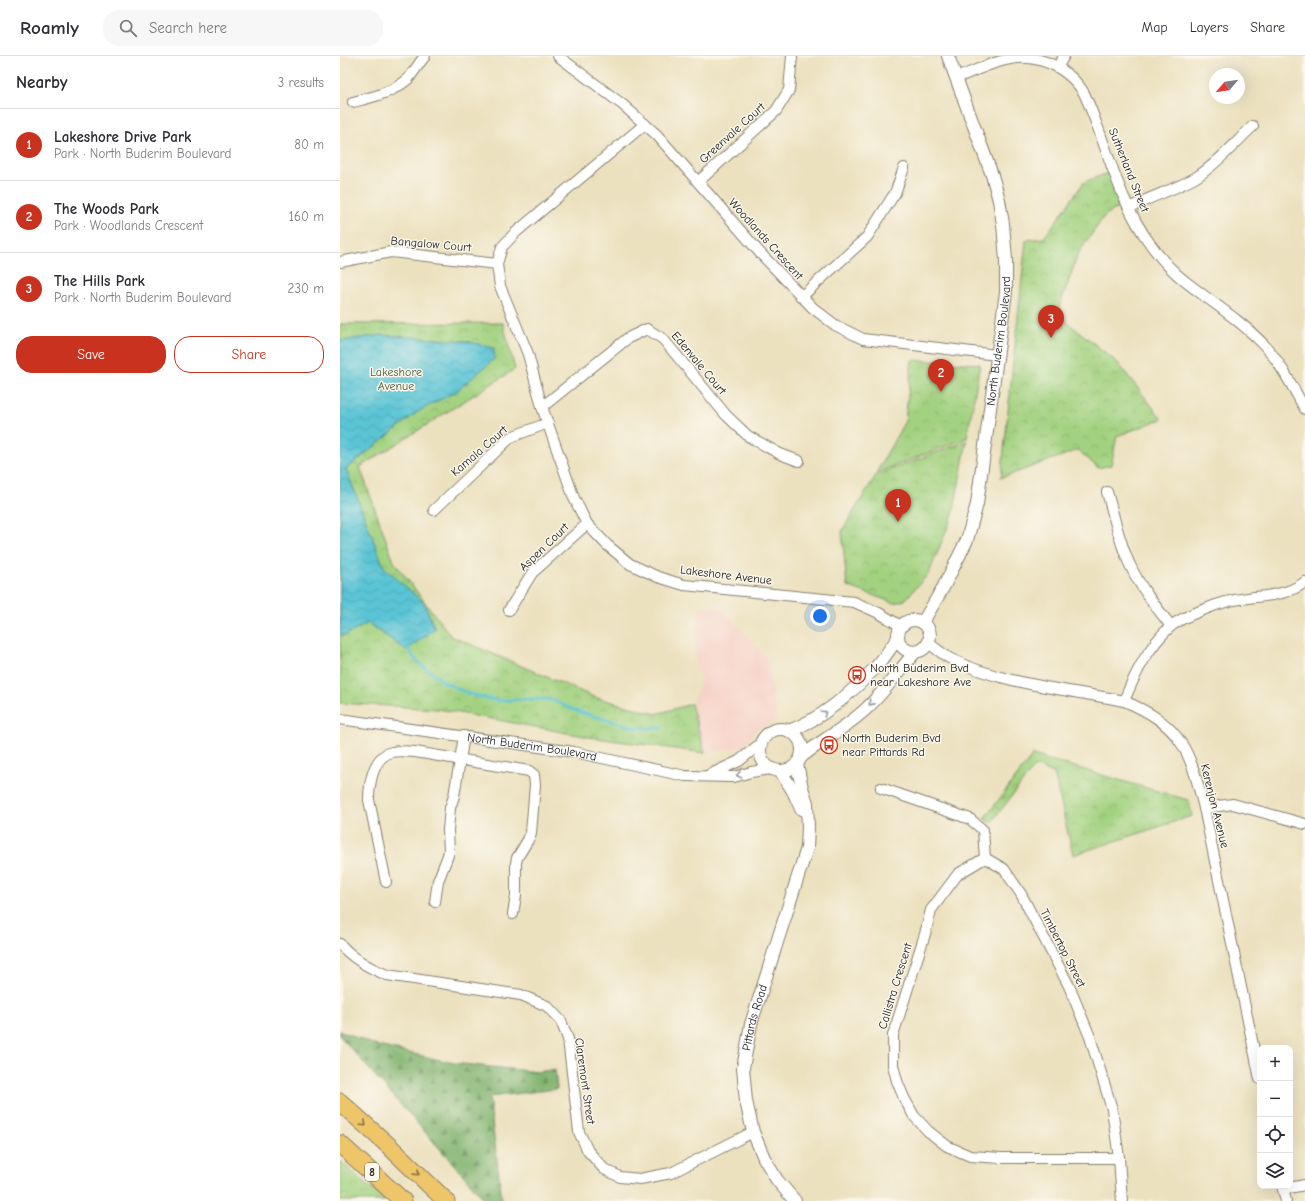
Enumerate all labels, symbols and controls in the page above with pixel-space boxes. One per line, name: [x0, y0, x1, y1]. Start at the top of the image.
search box: [103, 10, 383, 46]
text: Roamly: [20, 17, 79, 39]
icon: search: [117, 17, 139, 39]
text: Search here: [149, 19, 227, 37]
text: Map: [1141, 19, 1168, 36]
text: Layers: [1190, 19, 1228, 36]
text: Share: [1250, 19, 1285, 36]
north arrow: [1209, 68, 1245, 104]
text: Nearby: [16, 73, 67, 92]
text: 3 results: [278, 75, 324, 90]
street label: Greenvale Court: [696, 100, 768, 166]
street label: Sutherland Street: [1106, 126, 1152, 215]
text: Lakeshore Drive Park: [54, 128, 191, 146]
text: 1: [26, 137, 32, 152]
text: 80 m: [294, 137, 324, 152]
text: Park · North Buderim Boulevard: [54, 146, 231, 161]
street label: Woodlands Crescent: [726, 195, 807, 283]
text: The Woods Park: [54, 200, 159, 218]
text: 2: [26, 209, 32, 224]
text: 160 m: [289, 209, 324, 224]
text: Park · Woodlands Crescent: [54, 218, 203, 233]
street label: Bangalow Court: [390, 233, 472, 255]
text: The Hills Park: [54, 272, 145, 290]
street label: North Buderim Boulevard: [984, 276, 1013, 407]
text: 3: [26, 281, 32, 296]
text: 230 m: [288, 281, 324, 296]
text: Park · North Buderim Boulevard: [54, 290, 231, 305]
pin: 3: [1038, 305, 1064, 338]
street label: Edenvale Court: [669, 329, 730, 398]
button: Save: [16, 336, 166, 373]
button: Share: [174, 336, 324, 373]
pin: 2: [928, 359, 954, 392]
park label: Lakeshore Avenue: [370, 365, 422, 393]
street label: Kamala Court: [448, 422, 510, 479]
pin: 1: [885, 489, 911, 522]
street label: Aspen Court: [516, 520, 572, 574]
street label: Lakeshore Avenue: [679, 562, 773, 588]
your location: [810, 606, 830, 626]
place label: North Buderim Bvd near Lakeshore Ave: [870, 661, 971, 689]
bus stop icon: North Buderim Bvd near Lakeshore Ave: [847, 665, 867, 685]
one-way arrow: [869, 698, 876, 706]
one-way arrow: [820, 710, 827, 718]
street label: North Buderim Boulevard: [466, 730, 598, 764]
place label: North Buderim Bvd near Pittards Rd: [842, 731, 941, 759]
bus stop icon: North Buderim Bvd near Pittards Rd: [819, 735, 839, 755]
street label: Kerenjon Avenue: [1198, 762, 1232, 850]
one-way arrow: [736, 771, 742, 779]
street label: Timbertop Street: [1037, 907, 1089, 990]
street label: Callistra Crescent: [875, 941, 915, 1031]
street label: Pittards Road: [739, 983, 770, 1052]
street label: Claremont Street: [572, 1037, 598, 1126]
map controls: [1257, 1045, 1293, 1189]
button: +: [1257, 1045, 1293, 1081]
button: −: [1257, 1081, 1293, 1117]
button: locate: [1257, 1117, 1293, 1153]
one-way arrow: [360, 1120, 367, 1127]
button: layers: [1257, 1153, 1293, 1189]
road number: 8: [365, 1163, 379, 1181]
one-way arrow: [412, 1168, 420, 1176]

